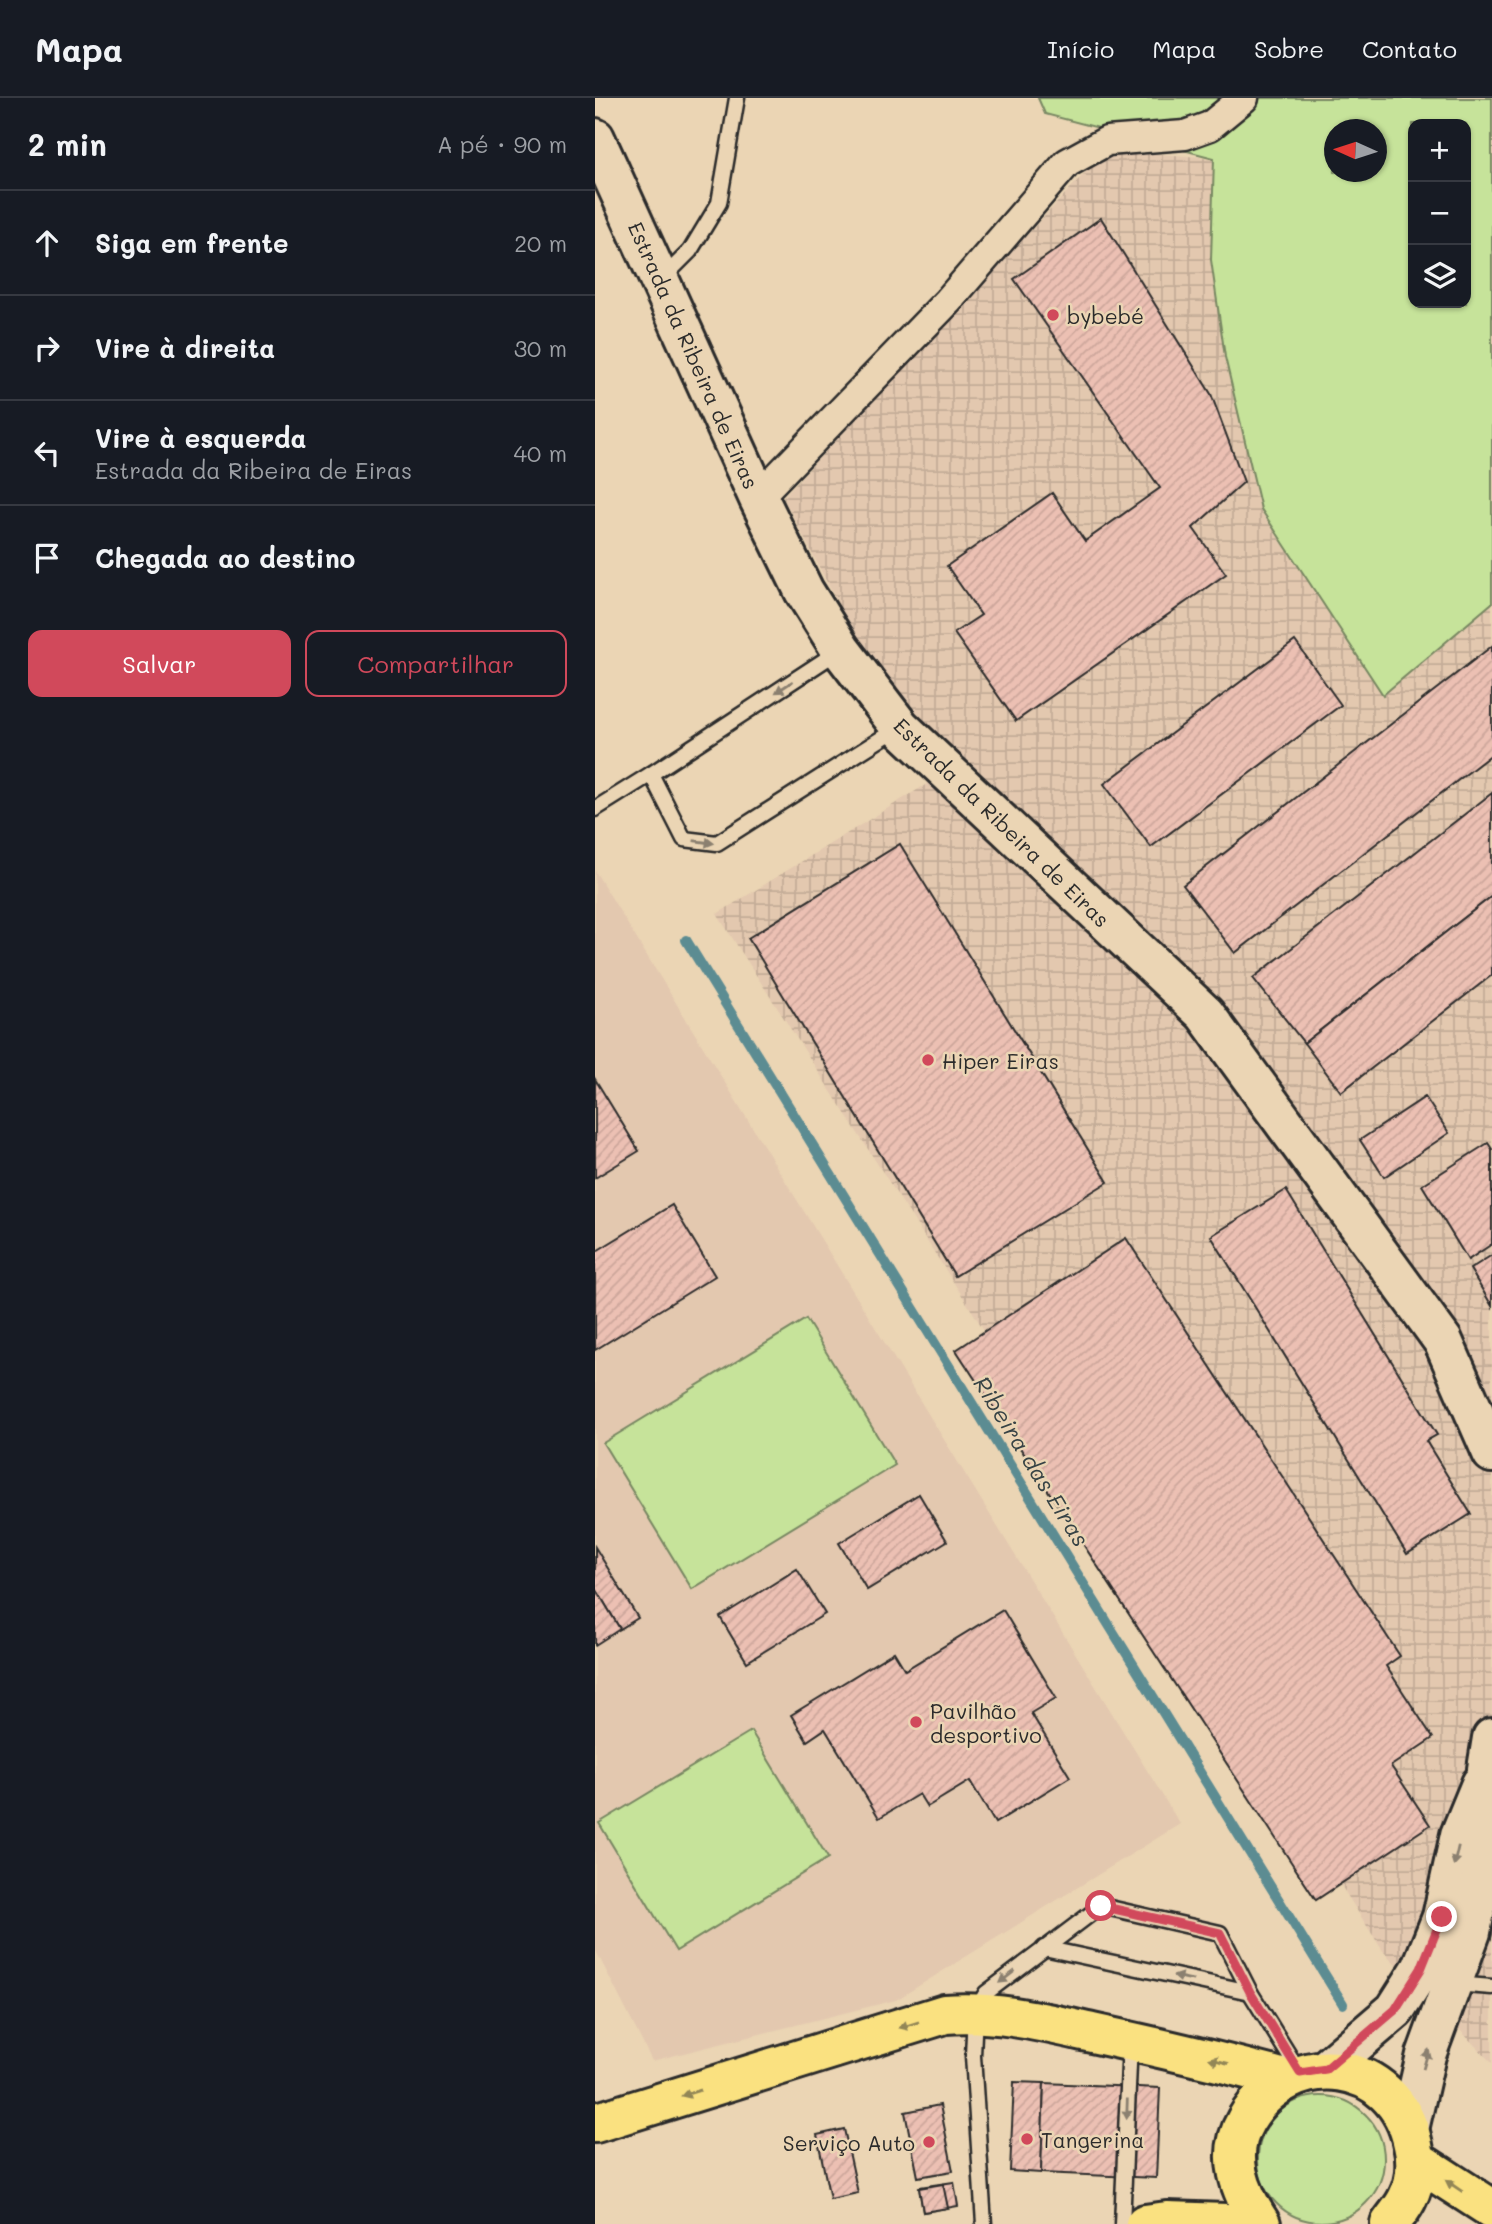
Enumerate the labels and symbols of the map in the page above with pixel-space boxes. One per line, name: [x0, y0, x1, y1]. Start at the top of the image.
north arrow: [1324, 119, 1387, 182]
street label: Estrada da Ribeira de Eiras: [623, 217, 765, 493]
place label: bybebé: [1067, 302, 1144, 329]
marker: bybebé: [1045, 307, 1061, 323]
one-way arrow: [775, 680, 793, 694]
street label: Estrada da Ribeira de Eiras: [888, 712, 1116, 932]
one-way arrow: [693, 836, 715, 847]
place label: Hiper Eiras: [942, 1047, 1059, 1074]
marker: Hiper Eiras: [920, 1052, 936, 1068]
water label: Ribeira das Eiras: [967, 1370, 1097, 1552]
place label: Pavilhão desportivo: [930, 1697, 1042, 1748]
marker: Pavilhão desportivo: [908, 1714, 924, 1730]
one-way arrow: [1450, 1845, 1461, 1867]
route start: [1085, 1890, 1116, 1921]
route end: [1426, 1901, 1457, 1932]
one-way arrow: [998, 1970, 1016, 1985]
one-way arrow: [1172, 1972, 1194, 1983]
one-way arrow: [898, 2021, 919, 2031]
one-way arrow: [1421, 2048, 1431, 2069]
one-way arrow: [1208, 2055, 1230, 2066]
one-way arrow: [681, 2089, 702, 2099]
one-way arrow: [1122, 2098, 1133, 2120]
place label: Tangerina: [1041, 2126, 1144, 2153]
place label: Serviço Auto: [783, 2129, 915, 2156]
marker: Tangerina: [1019, 2131, 1035, 2147]
marker: Serviço Auto: [921, 2134, 937, 2150]
one-way arrow: [1444, 2180, 1463, 2193]

